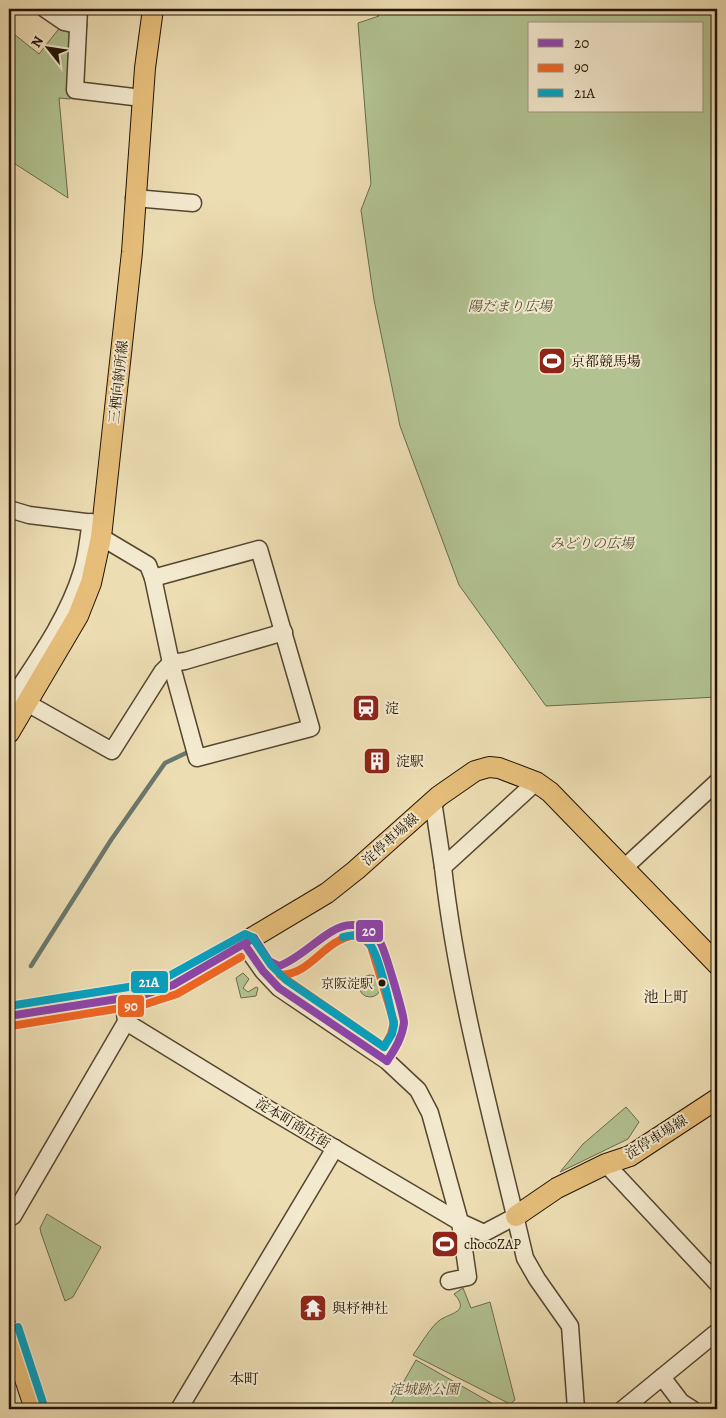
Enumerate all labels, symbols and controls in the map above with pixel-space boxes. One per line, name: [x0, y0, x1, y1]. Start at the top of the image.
north arrow: [22, 22, 72, 72]
legend: [528, 22, 704, 112]
text: N: [26, 33, 48, 51]
text: 20: [574, 33, 589, 53]
text: 90: [574, 57, 589, 77]
text: 21A: [574, 83, 595, 103]
park label: 陽だまり広場: [468, 297, 554, 316]
street label: 三栖向納所線: [105, 339, 132, 425]
sports icon: 京都競馬場: [537, 346, 567, 376]
place label: 京都競馬場: [571, 352, 641, 371]
park label: みどりの広場: [550, 534, 636, 553]
station icon: 淀: [351, 693, 381, 723]
place label: 淀: [385, 699, 399, 718]
building icon: 淀駅: [362, 746, 392, 776]
place label: 淀駅: [396, 752, 424, 771]
street label: 淀停車場線: [358, 809, 423, 870]
line badge: 20: [355, 919, 384, 943]
text: 20: [362, 922, 376, 941]
line badge: 21A: [130, 970, 169, 994]
text: 21A: [139, 973, 160, 992]
place label: 京阪淀駅: [321, 975, 373, 992]
marker: 京阪淀駅: [377, 978, 387, 988]
district label: 池上町: [643, 987, 689, 1007]
line badge: 90: [117, 994, 145, 1018]
text: 90: [124, 997, 138, 1016]
street label: 淀本町商店街: [252, 1094, 334, 1153]
street label: 淀停車場線: [622, 1111, 691, 1164]
sports icon: chocoZAP: [430, 1229, 460, 1259]
place label: chocoZAP: [464, 1235, 521, 1254]
temple icon: 與杼神社: [298, 1293, 328, 1323]
place label: 與杼神社: [332, 1299, 388, 1318]
district label: 本町: [229, 1369, 259, 1389]
park label: 淀城跡公園: [389, 1380, 461, 1399]

